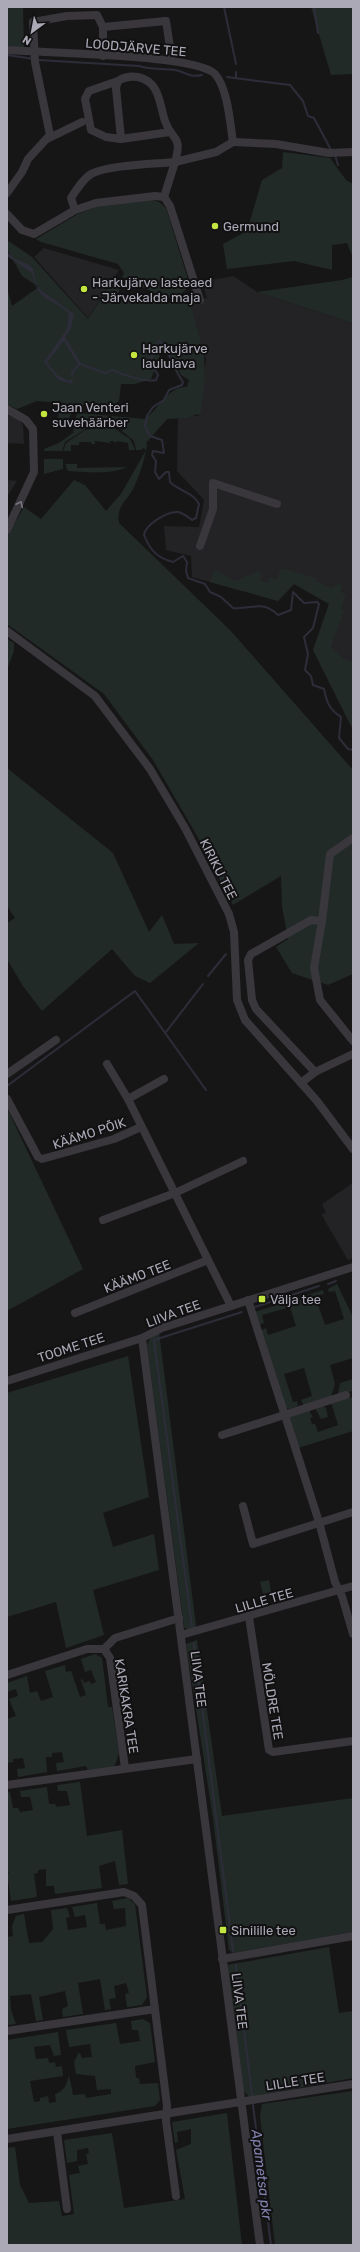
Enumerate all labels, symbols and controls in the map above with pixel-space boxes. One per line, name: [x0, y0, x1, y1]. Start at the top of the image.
north arrow: [12, 12, 52, 52]
text: N: [20, 32, 34, 48]
street label: LOODJÄRVE TEE: [85, 36, 187, 59]
place label: Germund: [223, 219, 279, 234]
marker: Germund: [210, 221, 220, 231]
place label: Harkujärve lasteaed - Järvekalda maja: [92, 275, 212, 305]
marker: Harkujärve lasteaed - Järvekalda maja: [79, 284, 89, 294]
place label: Harkujärve laululava: [142, 341, 208, 371]
marker: Harkujärve laululava: [129, 350, 139, 360]
place label: Jaan Venteri suvehäärber: [52, 400, 129, 430]
marker: Jaan Venteri suvehäärber: [39, 409, 49, 419]
one-way arrow: [15, 501, 23, 508]
street label: KIRIKU TEE: [197, 836, 240, 902]
street label: KÄÄMO PÕIK: [51, 1115, 128, 1152]
street label: KÄÄMO TEE: [102, 1257, 173, 1296]
place label: Välja tee: [270, 1292, 321, 1307]
marker: Välja tee: [257, 1294, 267, 1304]
street label: LIIVA TEE: [144, 1297, 203, 1330]
street label: TOOME TEE: [36, 1330, 107, 1365]
street label: LILLE TEE: [233, 1585, 295, 1616]
street label: LIIVA TEE: [188, 1650, 209, 1708]
street label: KARIKAKRA TEE: [112, 1658, 141, 1755]
street label: MÖLDRE TEE: [259, 1661, 286, 1741]
place label: Sinilille tee: [231, 1923, 296, 1938]
marker: Sinilille tee: [218, 1925, 228, 1935]
street label: LIIVA TEE: [229, 1972, 250, 2030]
street label: LILLE TEE: [265, 2069, 326, 2094]
water label: Apametsa pkr: [247, 2128, 276, 2222]

